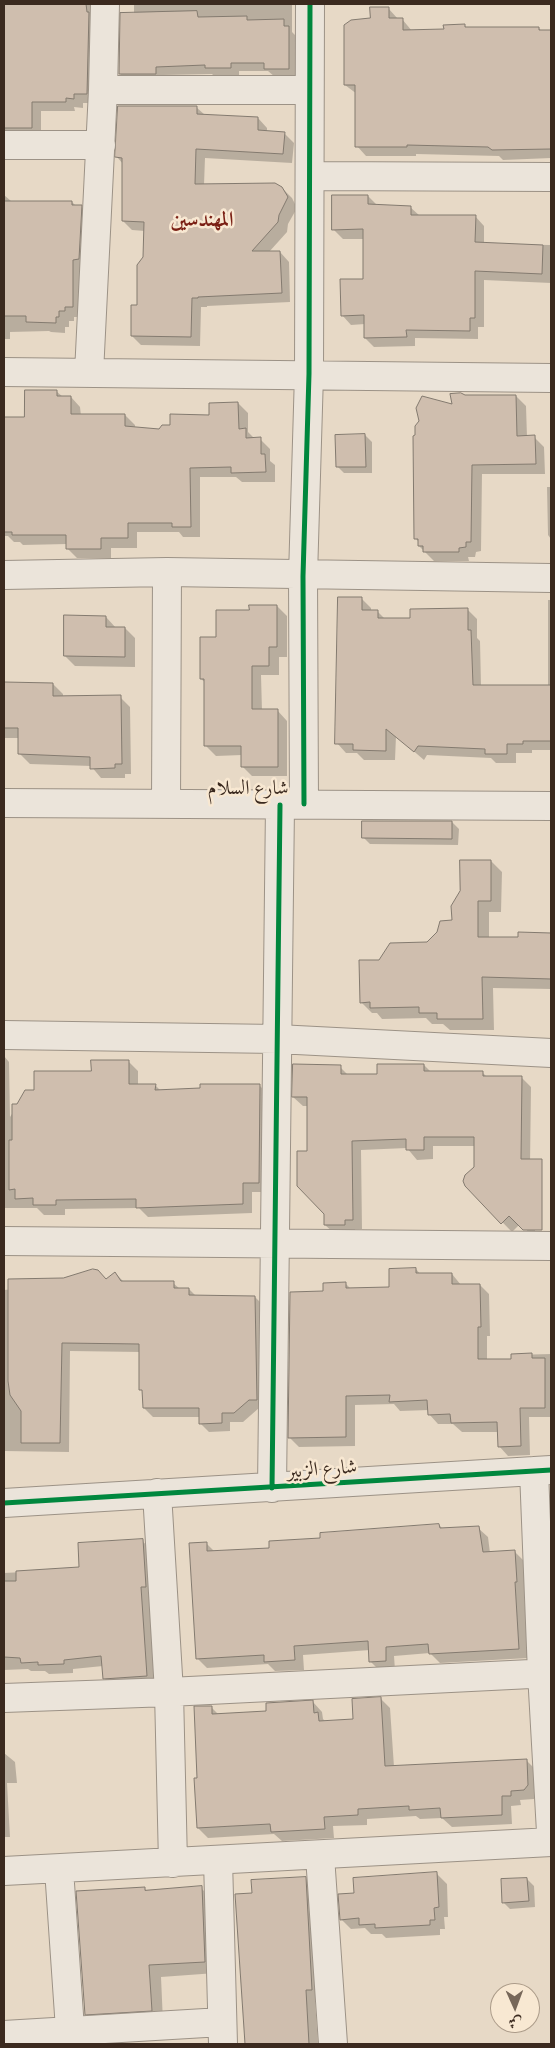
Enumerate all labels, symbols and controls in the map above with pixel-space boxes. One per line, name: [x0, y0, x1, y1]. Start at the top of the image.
district label: المهندسين: [170, 208, 234, 234]
street label: شارع السلام: [207, 777, 289, 801]
street label: شارع الزبير: [286, 1456, 358, 1484]
north arrow: [490, 1983, 540, 2033]
text: ش: [508, 2014, 523, 2031]

